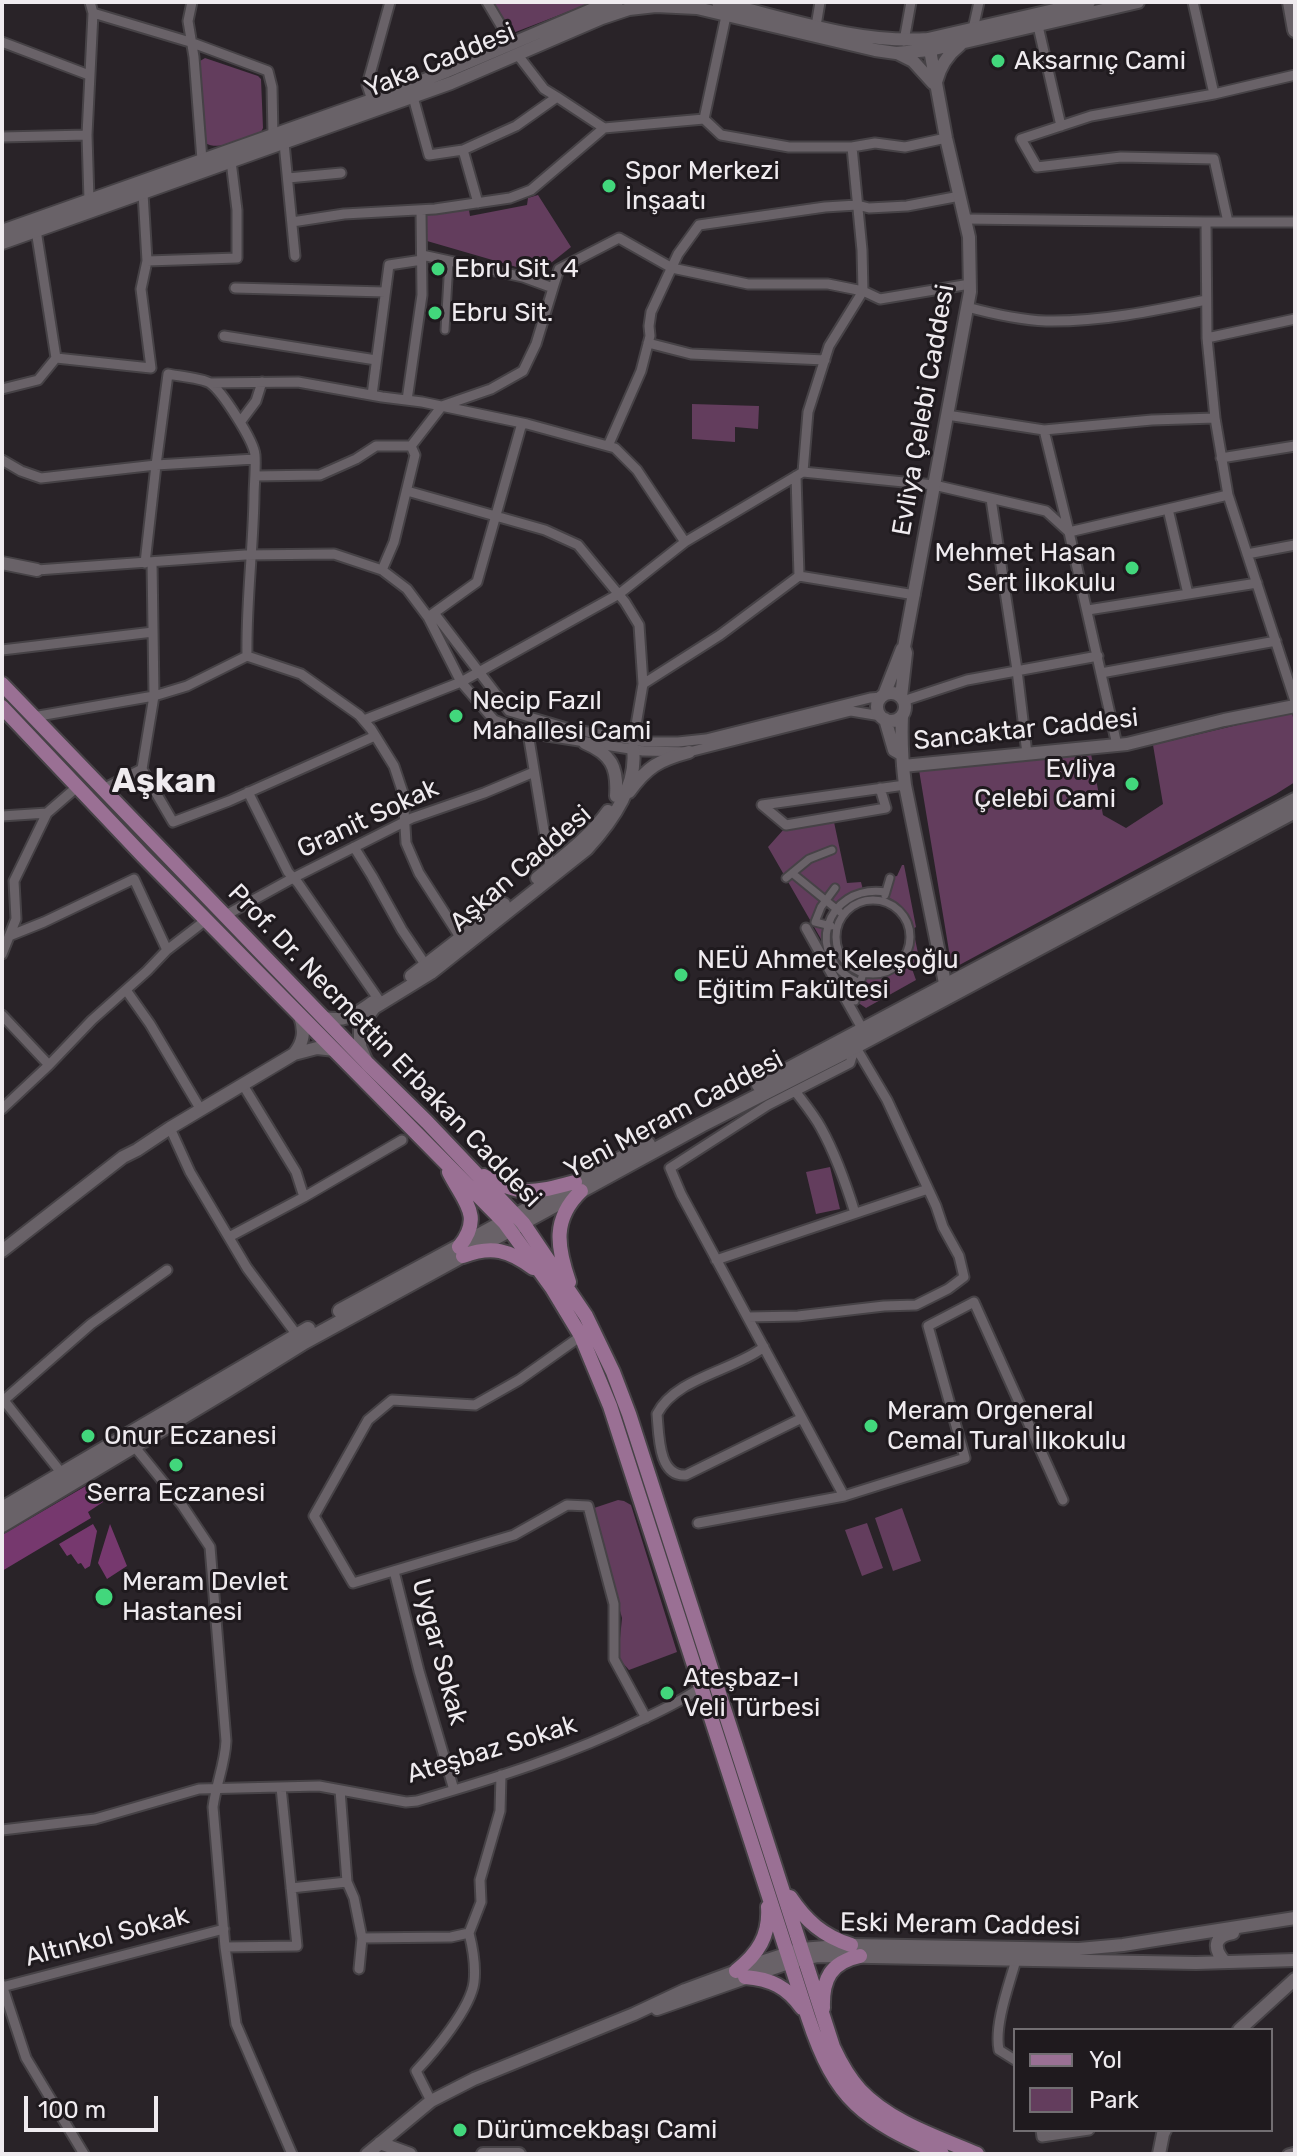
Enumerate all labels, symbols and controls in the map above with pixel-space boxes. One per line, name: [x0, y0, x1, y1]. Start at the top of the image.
street label: Yaka Caddesi: [360, 17, 520, 105]
place label: Aksarnıç Cami: [1014, 45, 1186, 77]
marker: Aksarnıç Cami: [989, 52, 1007, 70]
place label: Spor Merkezi İnşaatı: [625, 155, 780, 216]
marker: Spor Merkezi İnşaatı: [600, 177, 618, 195]
place label: Ebru Sit. 4: [454, 253, 579, 285]
marker: Ebru Sit. 4: [429, 260, 447, 278]
street label: Evliya Çelebi Caddesi: [887, 282, 961, 538]
place label: Ebru Sit.: [451, 297, 553, 329]
marker: Ebru Sit.: [426, 304, 444, 322]
place label: Mehmet Hasan Sert İlkokulu: [935, 537, 1116, 598]
marker: Mehmet Hasan Sert İlkokulu: [1123, 559, 1141, 577]
place label: Necip Fazıl Mahallesi Cami: [472, 685, 651, 746]
street label: Sancaktar Caddesi: [912, 703, 1140, 757]
marker: Necip Fazıl Mahallesi Cami: [447, 707, 465, 725]
place label: Evliya Çelebi Cami: [974, 753, 1116, 814]
district label: Aşkan: [112, 762, 216, 802]
street label: Granit Sokak: [292, 773, 444, 865]
marker: Evliya Çelebi Cami: [1123, 775, 1141, 793]
street label: Aşkan Caddesi: [444, 799, 598, 939]
street label: Prof. Dr. Necmettin Erbakan Caddesi: [221, 878, 547, 1214]
place label: NEÜ Ahmet Keleşoğlu Eğitim Fakültesi: [697, 944, 959, 1006]
marker: NEÜ Ahmet Keleşoğlu Eğitim Fakültesi: [672, 966, 690, 984]
street label: Yeni Meram Caddesi: [559, 1044, 789, 1186]
place label: Meram Orgeneral Cemal Tural İlkokulu: [887, 1395, 1127, 1456]
marker: Meram Orgeneral Cemal Tural İlkokulu: [862, 1417, 880, 1435]
place label: Onur Eczanesi: [104, 1420, 277, 1452]
marker: Onur Eczanesi: [79, 1427, 97, 1445]
marker: Serra Eczanesi: [167, 1456, 185, 1474]
place label: Serra Eczanesi: [87, 1477, 265, 1509]
place label: Meram Devlet Hastanesi: [122, 1566, 288, 1628]
street label: Uygar Sokak: [404, 1575, 474, 1729]
marker: Meram Devlet Hastanesi: [93, 1586, 115, 1608]
place label: Ateşbaz-ı Veli Türbesi: [683, 1662, 820, 1724]
marker: Ateşbaz-ı Veli Türbesi: [658, 1684, 676, 1702]
street label: Ateşbaz Sokak: [403, 1709, 581, 1791]
street label: Altınkol Sokak: [22, 1900, 192, 1974]
street label: Eski Meram Caddesi: [839, 1907, 1081, 1943]
legend: [1013, 2028, 1273, 2132]
text: Yol: [1089, 2046, 1122, 2074]
scale bar: [28, 2080, 162, 2130]
text: Park: [1089, 2086, 1139, 2114]
text: 100 m: [38, 2096, 106, 2124]
place label: Dürümcekbaşı Cami: [476, 2114, 717, 2146]
marker: Dürümcekbaşı Cami: [451, 2121, 469, 2139]

